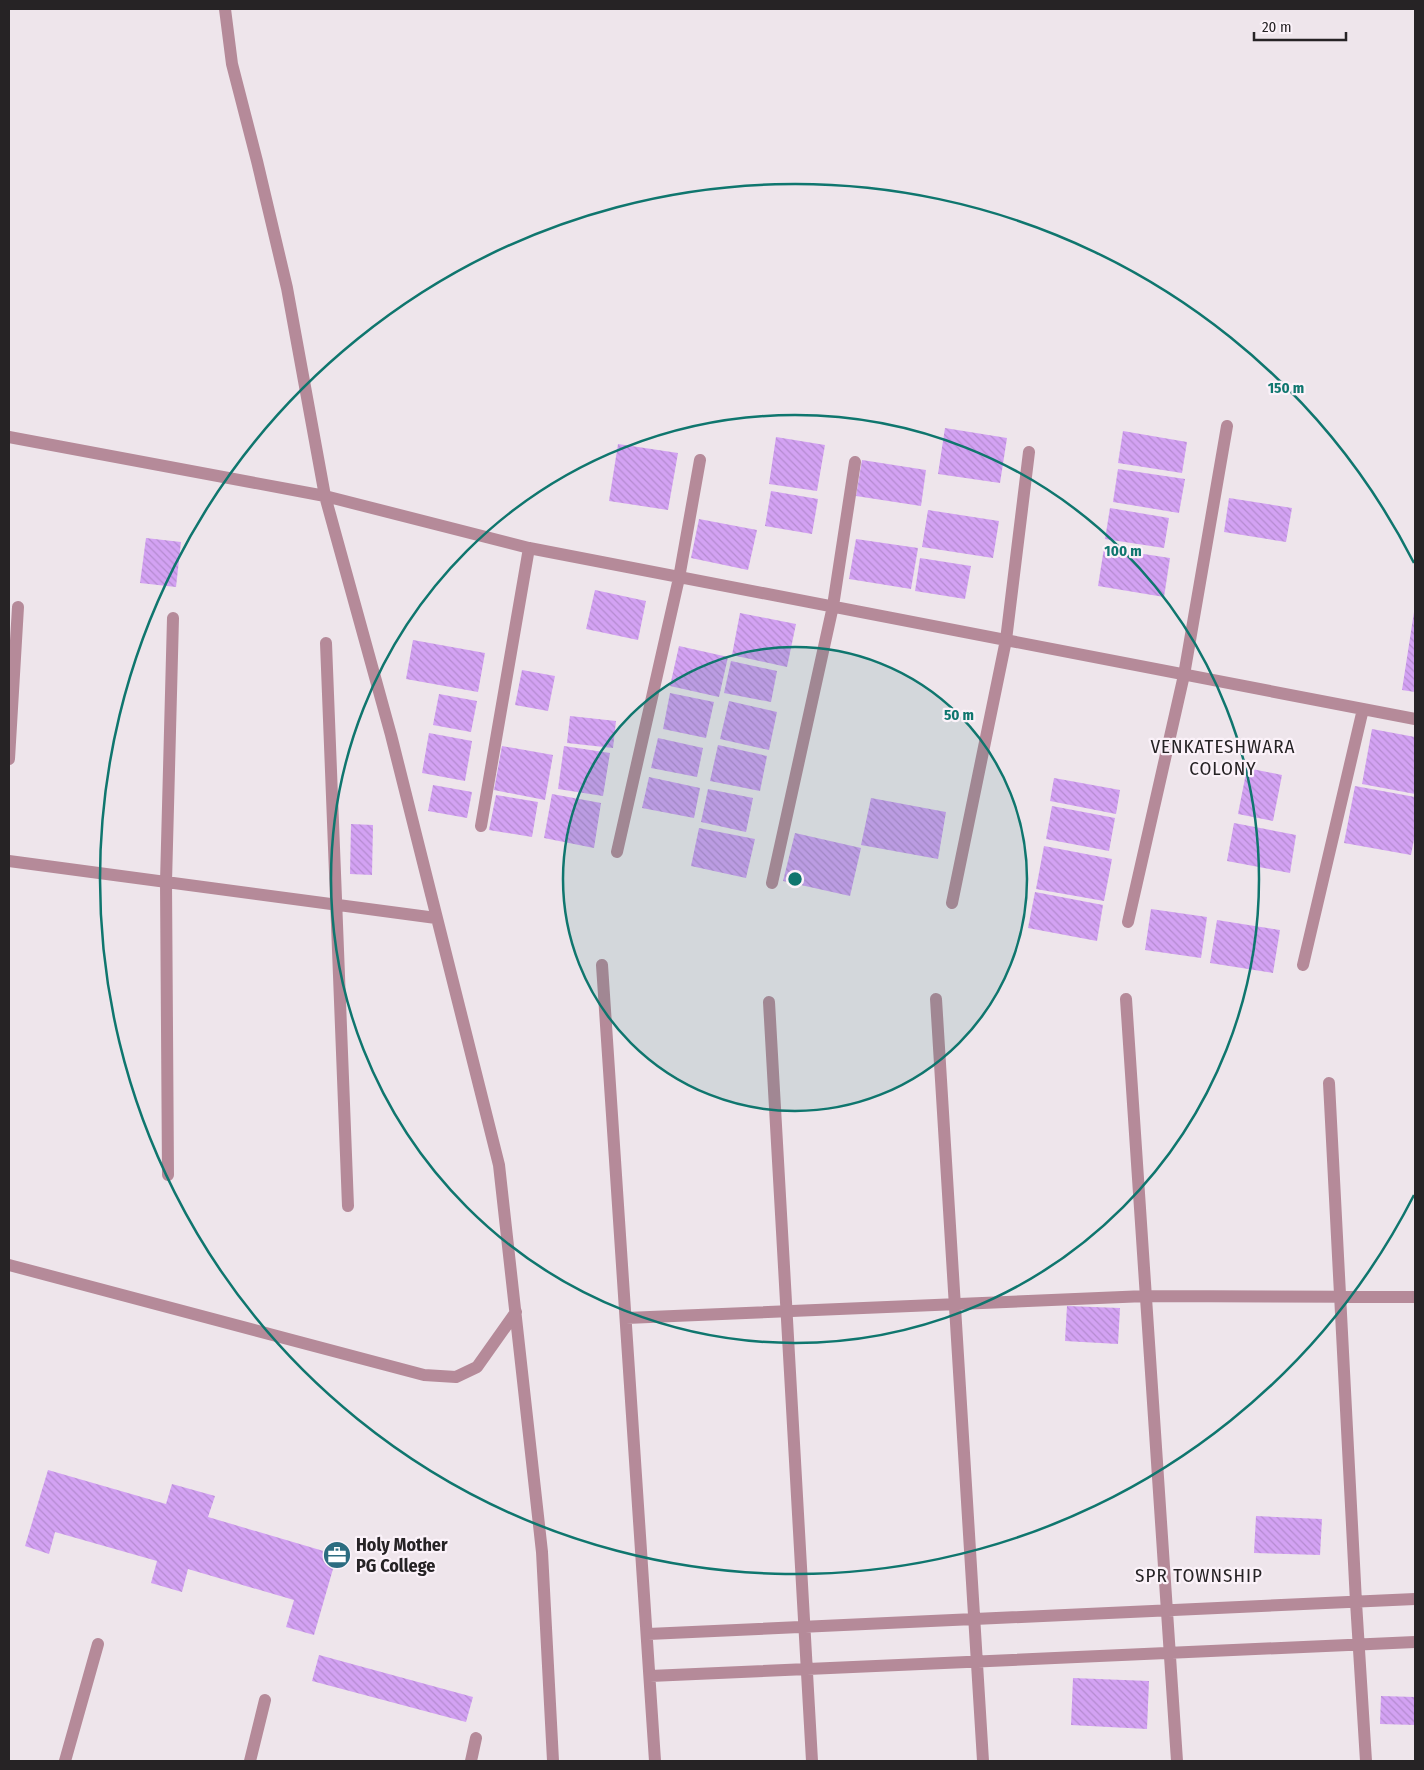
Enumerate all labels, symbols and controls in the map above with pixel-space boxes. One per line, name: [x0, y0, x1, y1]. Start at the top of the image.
scale bar: [1254, 10, 1346, 42]
text: 20 m: [1262, 18, 1292, 36]
text: 150 m: [1268, 379, 1304, 397]
text: 100 m: [1104, 542, 1142, 560]
text: 50 m: [944, 706, 974, 724]
district label: VENKATESHWARA COLONY: [1150, 735, 1296, 780]
centre of rings: [786, 870, 804, 888]
place label: Holy Mother PG College: [356, 1534, 448, 1577]
office icon: Holy Mother PG College: [322, 1540, 352, 1570]
district label: SPR TOWNSHIP: [1135, 1564, 1263, 1587]

